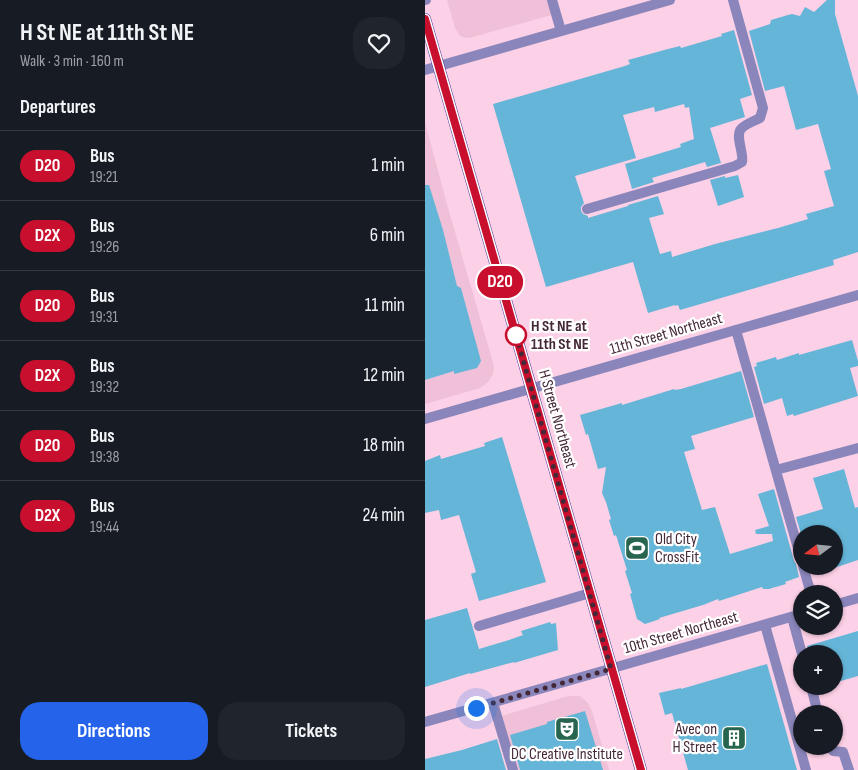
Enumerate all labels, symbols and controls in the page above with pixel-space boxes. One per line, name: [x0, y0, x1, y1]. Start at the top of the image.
button: heart: [353, 17, 405, 69]
text: H St NE at 11th St NE: [20, 18, 194, 47]
text: Walk · 3 min · 160 m: [20, 52, 124, 71]
text: Departures: [20, 96, 96, 119]
text: Bus: [90, 145, 115, 168]
text: 1 min: [371, 154, 405, 177]
text: D20: [35, 155, 60, 176]
text: 19:21: [90, 168, 118, 187]
text: Bus: [90, 215, 115, 238]
text: 6 min: [370, 224, 405, 247]
text: D2X: [35, 225, 60, 246]
text: 19:26: [90, 238, 119, 257]
line badge: D20: [471, 266, 529, 298]
text: D20: [487, 271, 513, 292]
text: Bus: [90, 285, 115, 308]
text: 11 min: [365, 294, 405, 317]
text: D20: [35, 295, 60, 316]
text: 19:31: [90, 308, 118, 327]
street label: 11th Street Northeast: [608, 309, 725, 359]
place label: H St NE at 11th St NE: [531, 317, 589, 354]
marker: H St NE at 11th St NE: [505, 324, 527, 346]
text: Bus: [90, 355, 115, 378]
text: 12 min: [363, 364, 405, 387]
text: D2X: [35, 365, 60, 386]
street label: H Street Northeast: [534, 368, 580, 471]
text: 19:32: [90, 378, 119, 397]
text: Bus: [90, 425, 115, 448]
text: 18 min: [363, 434, 405, 457]
text: D20: [35, 435, 60, 456]
text: 19:38: [90, 448, 119, 467]
text: Bus: [90, 495, 115, 518]
text: 24 min: [362, 504, 405, 527]
text: D2X: [35, 505, 60, 526]
text: 19:44: [90, 518, 119, 537]
north arrow: [793, 525, 843, 575]
map controls: [793, 525, 843, 755]
place label: Old City CrossFit: [655, 530, 699, 567]
sports icon: Old City CrossFit: [624, 535, 650, 561]
button: layers: [793, 585, 843, 635]
street label: 10th Street Northeast: [622, 608, 740, 658]
button: +: [793, 645, 843, 695]
your location: [464, 696, 489, 721]
button: Directions: [20, 702, 208, 760]
button: Tickets: [218, 702, 405, 760]
button: −: [793, 705, 843, 755]
theatre icon: DC Creative Institute: [554, 716, 580, 742]
place label: Avec on H Street: [673, 720, 717, 757]
building icon: Avec on H Street: [721, 725, 747, 751]
place label: DC Creative Institute: [511, 745, 623, 764]

